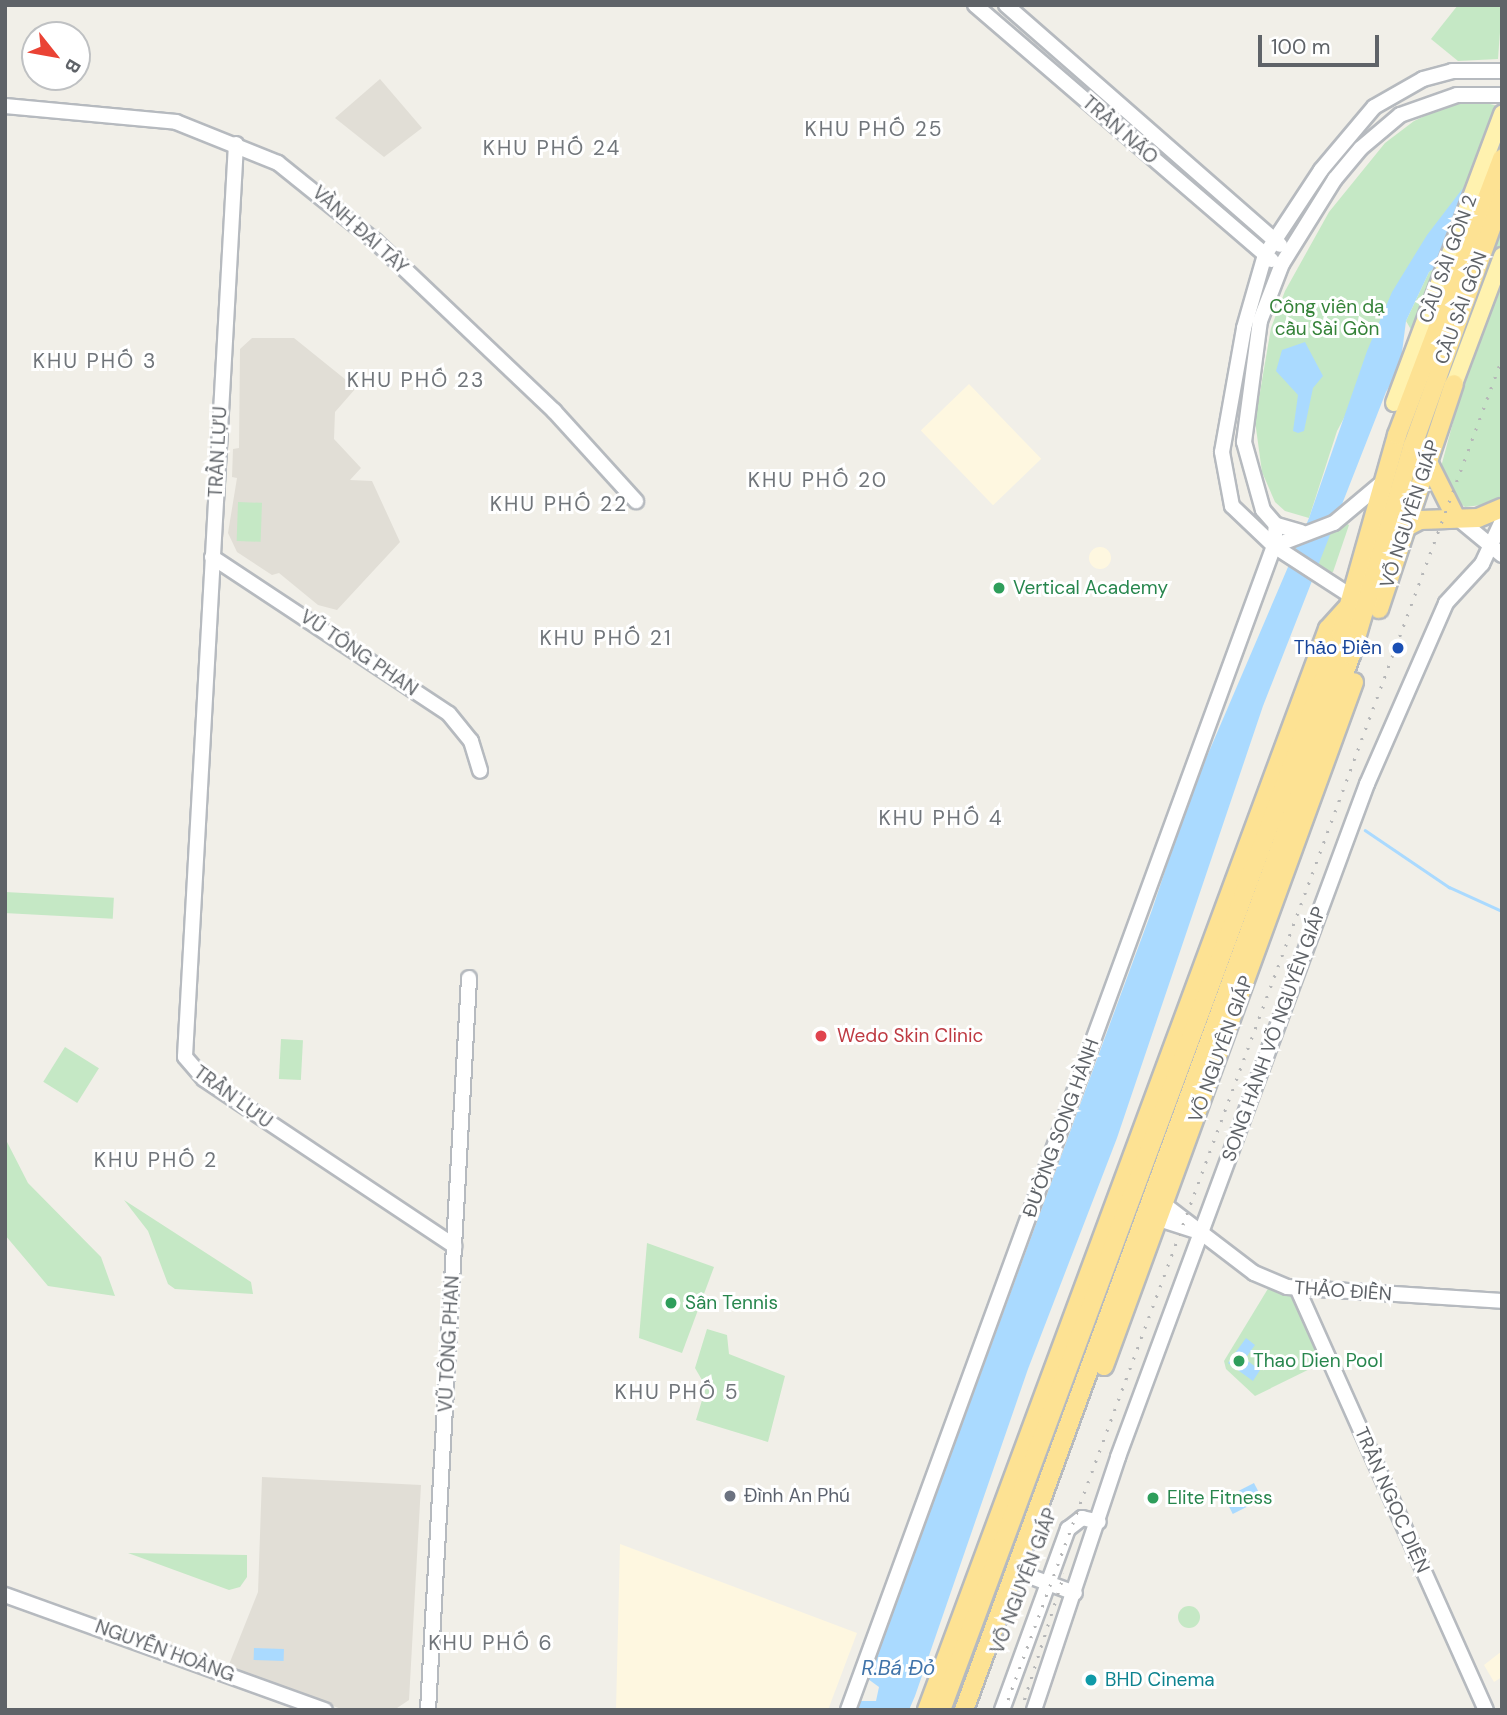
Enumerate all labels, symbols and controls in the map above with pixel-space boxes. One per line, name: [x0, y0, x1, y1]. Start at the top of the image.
north arrow: [21, 21, 91, 91]
scale bar: [1262, 21, 1383, 65]
text: 100 m: [1271, 33, 1331, 61]
text: B: [59, 54, 87, 78]
street label: TRẦN NÃO: [1078, 91, 1162, 169]
district label: KHU PHỐ 25: [806, 116, 942, 142]
district label: KHU PHỐ 24: [484, 135, 620, 161]
street label: VÀNH ĐAI TÂY: [308, 181, 412, 279]
street label: CẦU SÀI GÒN 2: [1414, 192, 1482, 326]
street label: CẦU SÀI GÒN: [1430, 249, 1492, 367]
park label: Công viên dạ cầu Sài Gòn: [1269, 296, 1385, 340]
district label: KHU PHỐ 3: [34, 348, 156, 374]
district label: KHU PHỐ 23: [348, 367, 484, 393]
street label: TRẦN LỰU: [204, 407, 232, 497]
street label: VÕ NGUYÊN GIÁP: [1375, 437, 1445, 591]
district label: KHU PHỐ 20: [749, 467, 887, 493]
district label: KHU PHỐ 22: [491, 491, 627, 517]
place label: Vertical Academy: [1013, 577, 1168, 599]
marker: Vertical Academy: [991, 580, 1007, 596]
street label: VŨ TÔNG PHAN: [296, 605, 422, 701]
district label: KHU PHỐ 21: [541, 625, 671, 651]
place label: Thảo Điền: [1294, 637, 1382, 659]
marker: Thảo Điền: [1388, 638, 1408, 658]
district label: KHU PHỐ 4: [880, 805, 1002, 831]
street label: SONG HÀNH VÕ NGUYÊN GIÁP: [1217, 904, 1331, 1164]
street label: VÕ NGUYÊN GIÁP: [1184, 973, 1258, 1125]
place label: Wedo Skin Clinic: [837, 1025, 983, 1047]
marker: Wedo Skin Clinic: [811, 1026, 831, 1046]
street label: ĐƯỜNG SONG HÀNH: [1019, 1038, 1103, 1218]
street label: TRẦN LỰU: [190, 1062, 276, 1132]
district label: KHU PHỐ 2: [95, 1147, 217, 1173]
street label: VŨ TÔNG PHAN: [434, 1275, 464, 1413]
street label: THẢO ĐIỀN: [1294, 1276, 1392, 1306]
place label: Sân Tennis: [685, 1292, 778, 1314]
marker: Sân Tennis: [663, 1295, 679, 1311]
place label: Thao Dien Pool: [1253, 1350, 1383, 1372]
marker: Thao Dien Pool: [1231, 1353, 1247, 1369]
district label: KHU PHỐ 5: [616, 1379, 738, 1405]
street label: TRẦN NGỌC DIỆN: [1350, 1425, 1434, 1575]
place label: Đình An Phú: [744, 1485, 850, 1507]
place label: Elite Fitness: [1167, 1487, 1273, 1509]
marker: Đình An Phú: [722, 1488, 738, 1504]
marker: Elite Fitness: [1145, 1490, 1161, 1506]
street label: VÕ NGUYÊN GIÁP: [986, 1505, 1062, 1657]
street label: NGUYỄN HOÀNG: [92, 1615, 238, 1687]
district label: KHU PHỐ 6: [429, 1630, 553, 1656]
water label: R.Bá Đỏ: [861, 1655, 935, 1681]
place label: BHD Cinema: [1105, 1669, 1215, 1691]
marker: BHD Cinema: [1083, 1672, 1099, 1688]

